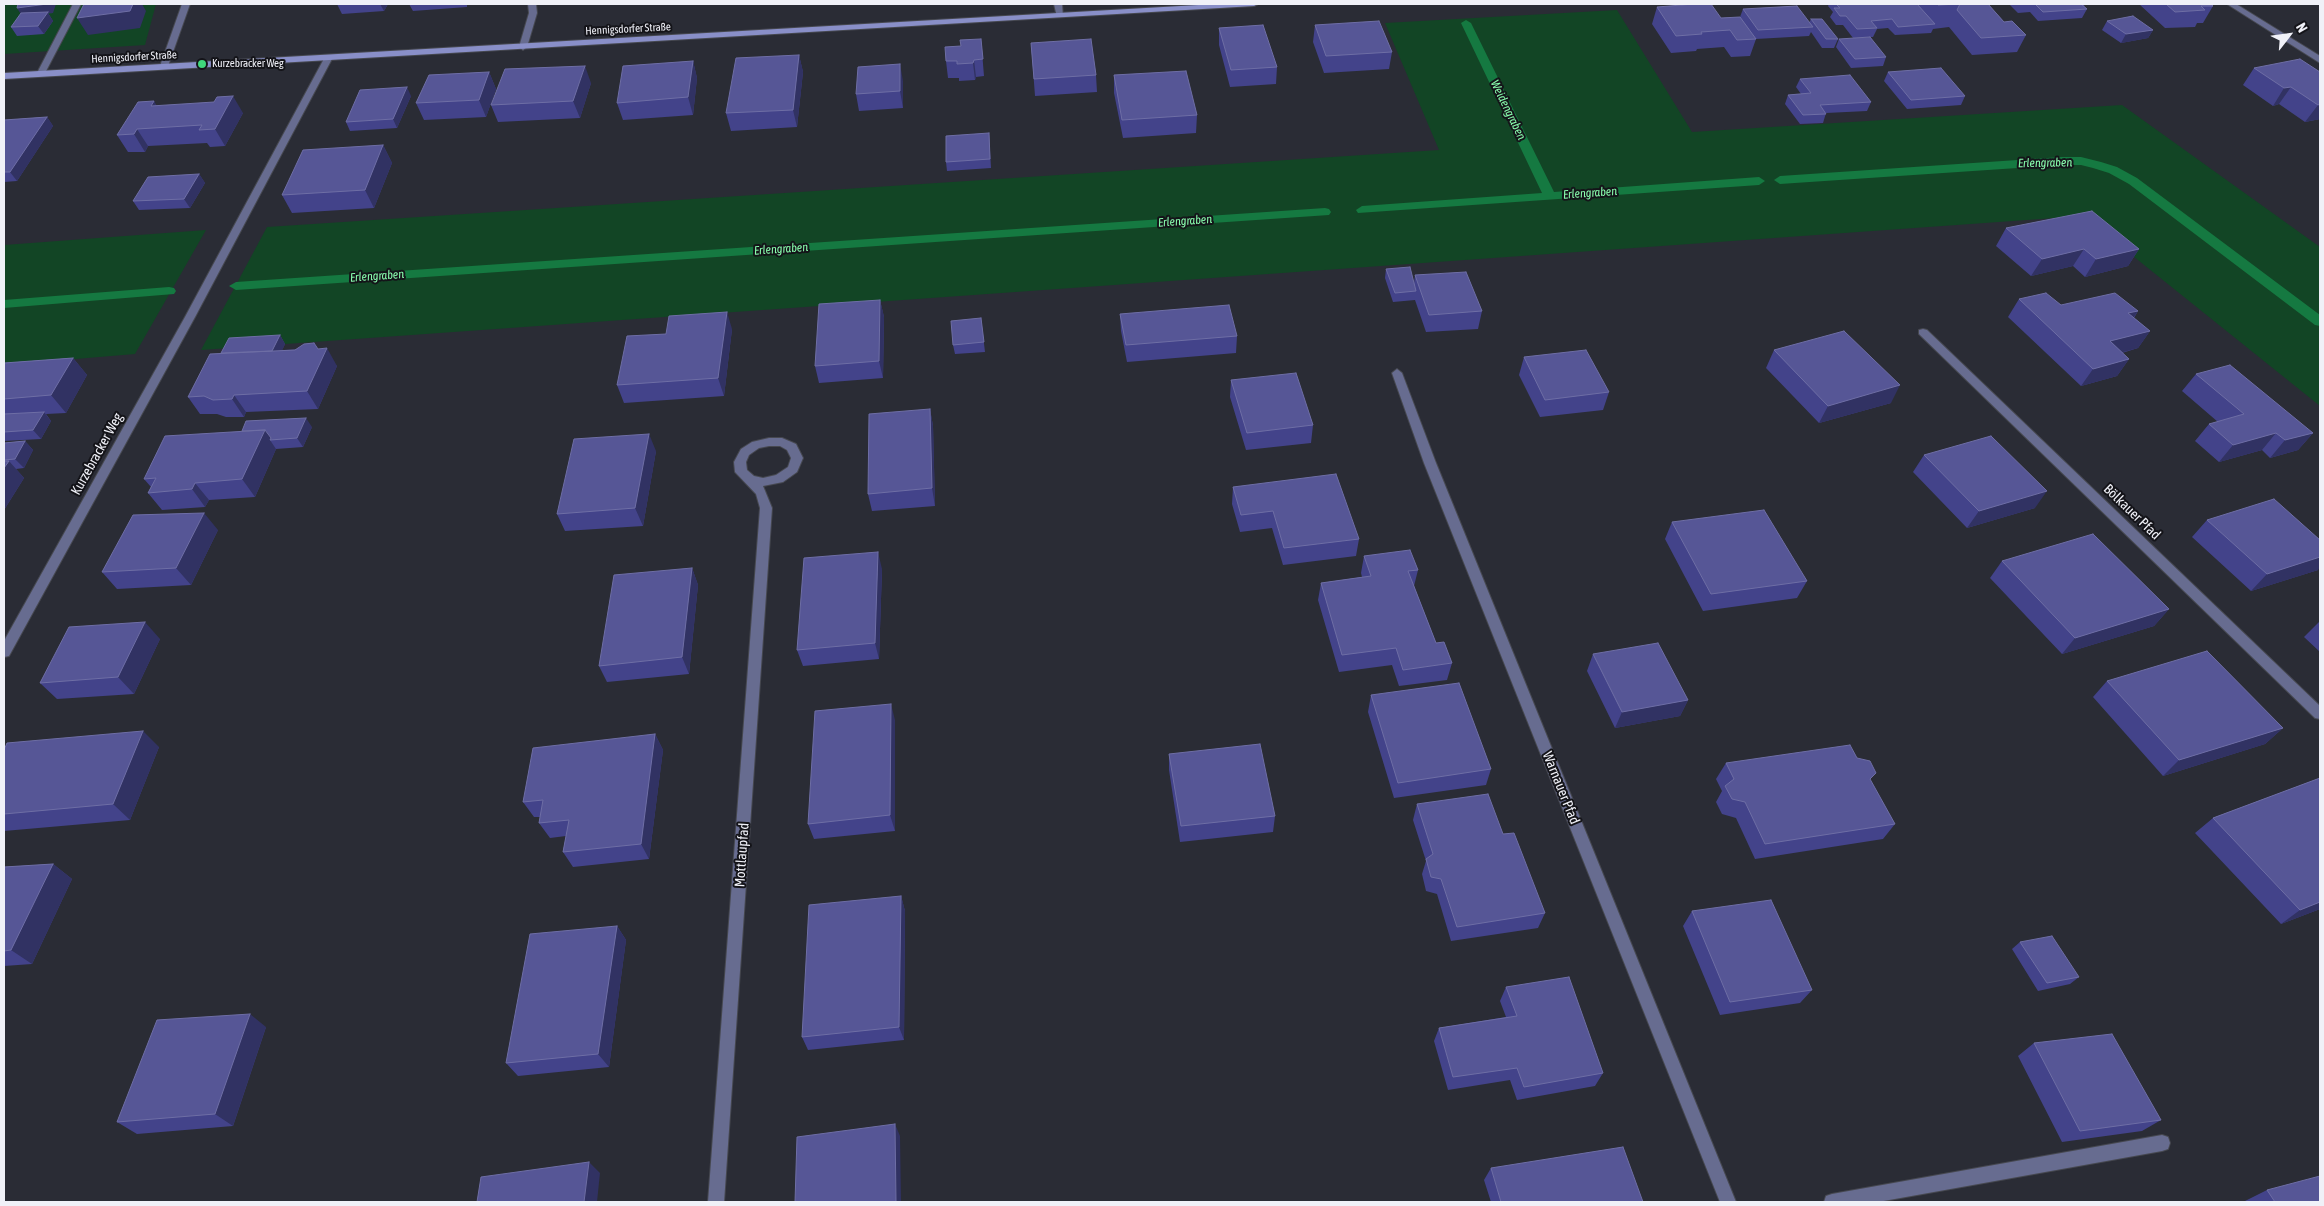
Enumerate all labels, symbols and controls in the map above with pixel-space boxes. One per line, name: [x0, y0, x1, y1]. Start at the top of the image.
north arrow: [2264, 10, 2314, 60]
street label: Hennigsdorfer Straße: [585, 20, 671, 38]
text: N: [2293, 20, 2311, 35]
street label: Hennigsdorfer Straße: [91, 48, 177, 66]
place label: Kurzebracker Weg: [212, 57, 284, 71]
marker: Kurzebracker Weg: [196, 58, 208, 70]
water label: Weidengraben: [1487, 78, 1529, 142]
water label: Erlengraben: [2018, 155, 2072, 171]
water label: Erlengraben: [1562, 184, 1618, 202]
water label: Erlengraben: [1157, 212, 1213, 230]
water label: Erlengraben: [753, 240, 809, 258]
water label: Erlengraben: [349, 267, 405, 285]
street label: Kurzebracker Weg: [67, 410, 127, 498]
street label: Bölkauer Pfad: [2100, 481, 2164, 543]
street label: Warnauer Pfad: [1539, 749, 1583, 827]
street label: Mottlaupfad: [731, 822, 753, 888]

